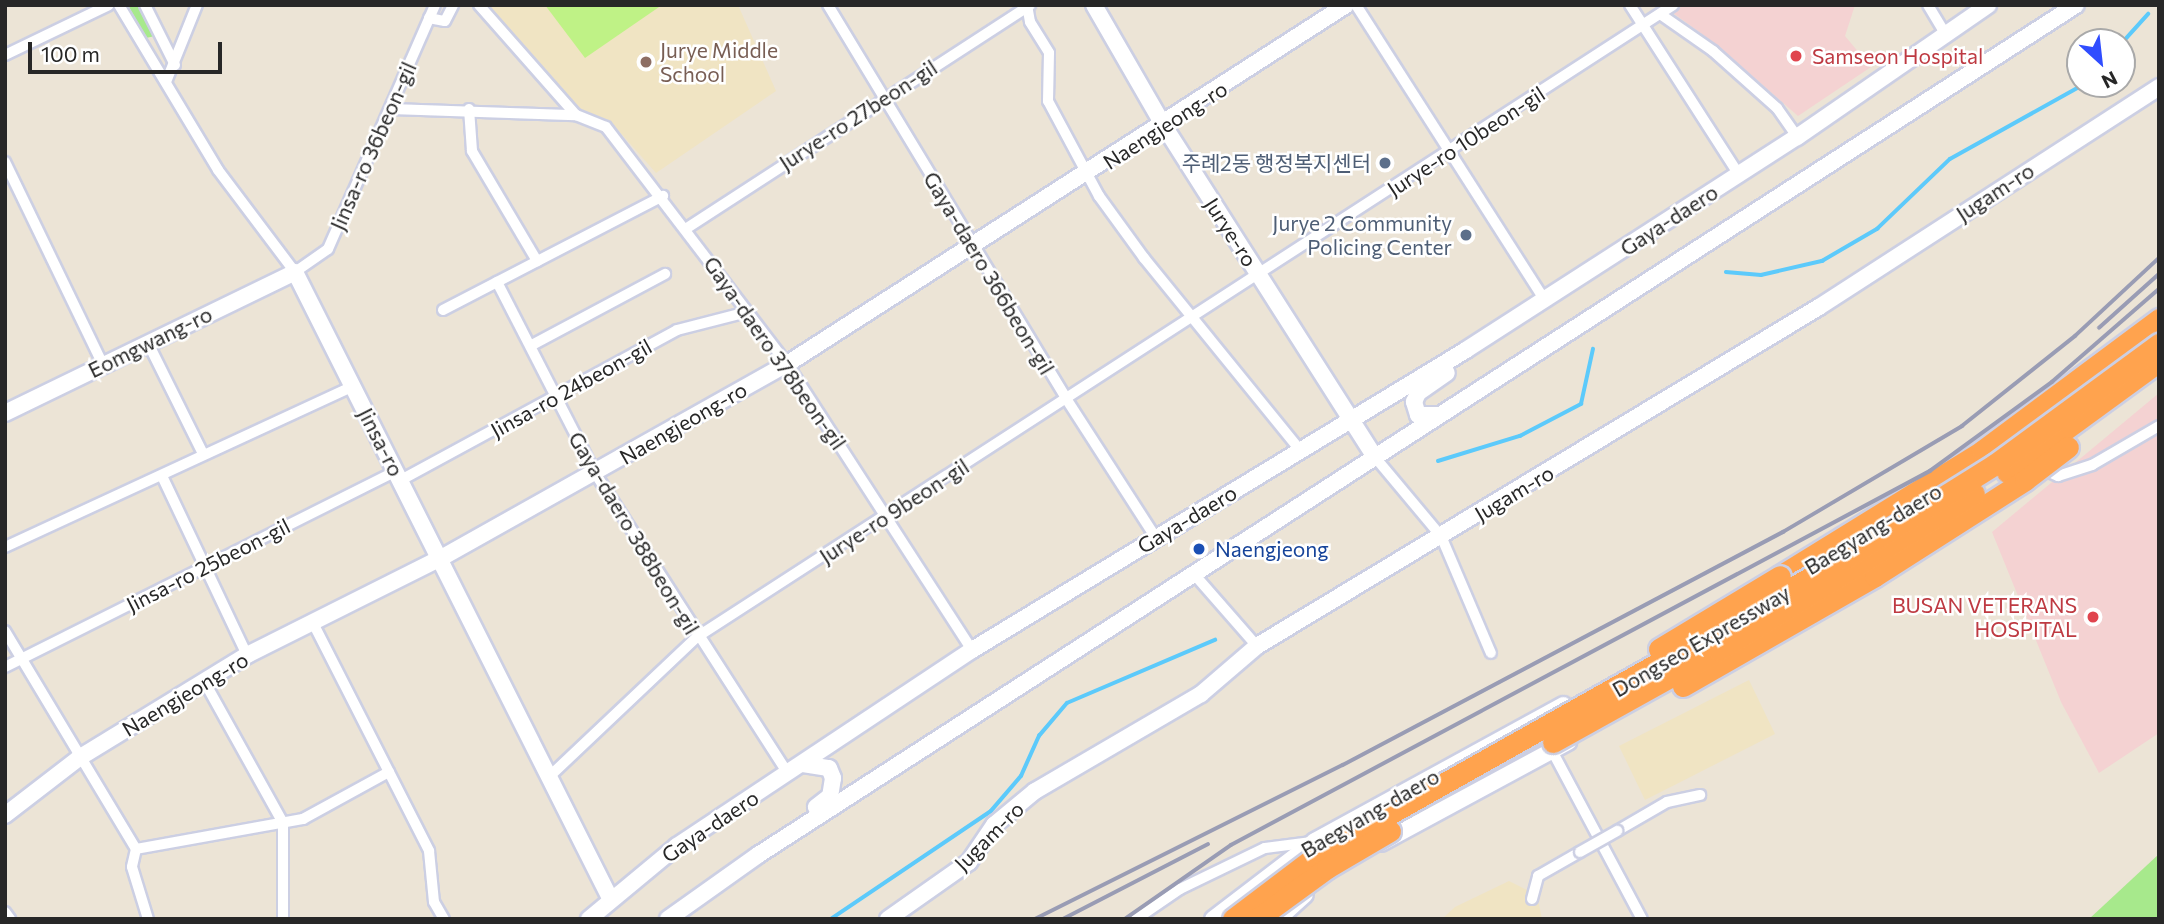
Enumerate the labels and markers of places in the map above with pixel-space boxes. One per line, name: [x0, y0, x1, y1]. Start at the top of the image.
place label: Jurye Middle School: [660, 37, 778, 87]
place label: Samseon Hospital: [1812, 43, 1983, 69]
marker: Samseon Hospital: [1786, 46, 1806, 66]
marker: Jurye Middle School: [638, 54, 654, 70]
place label: 주례2동 행정복지센터: [1181, 150, 1371, 176]
marker: 주례2동 행정복지센터: [1377, 155, 1393, 171]
place label: Jurye 2 Community Policing Center: [1272, 210, 1452, 260]
marker: Jurye 2 Community Policing Center: [1458, 227, 1474, 243]
place label: Naengjeong: [1215, 536, 1329, 562]
marker: Naengjeong: [1189, 539, 1209, 559]
place label: BUSAN VETERANS HOSPITAL: [1892, 592, 2077, 642]
marker: BUSAN VETERANS HOSPITAL: [2083, 607, 2103, 627]

